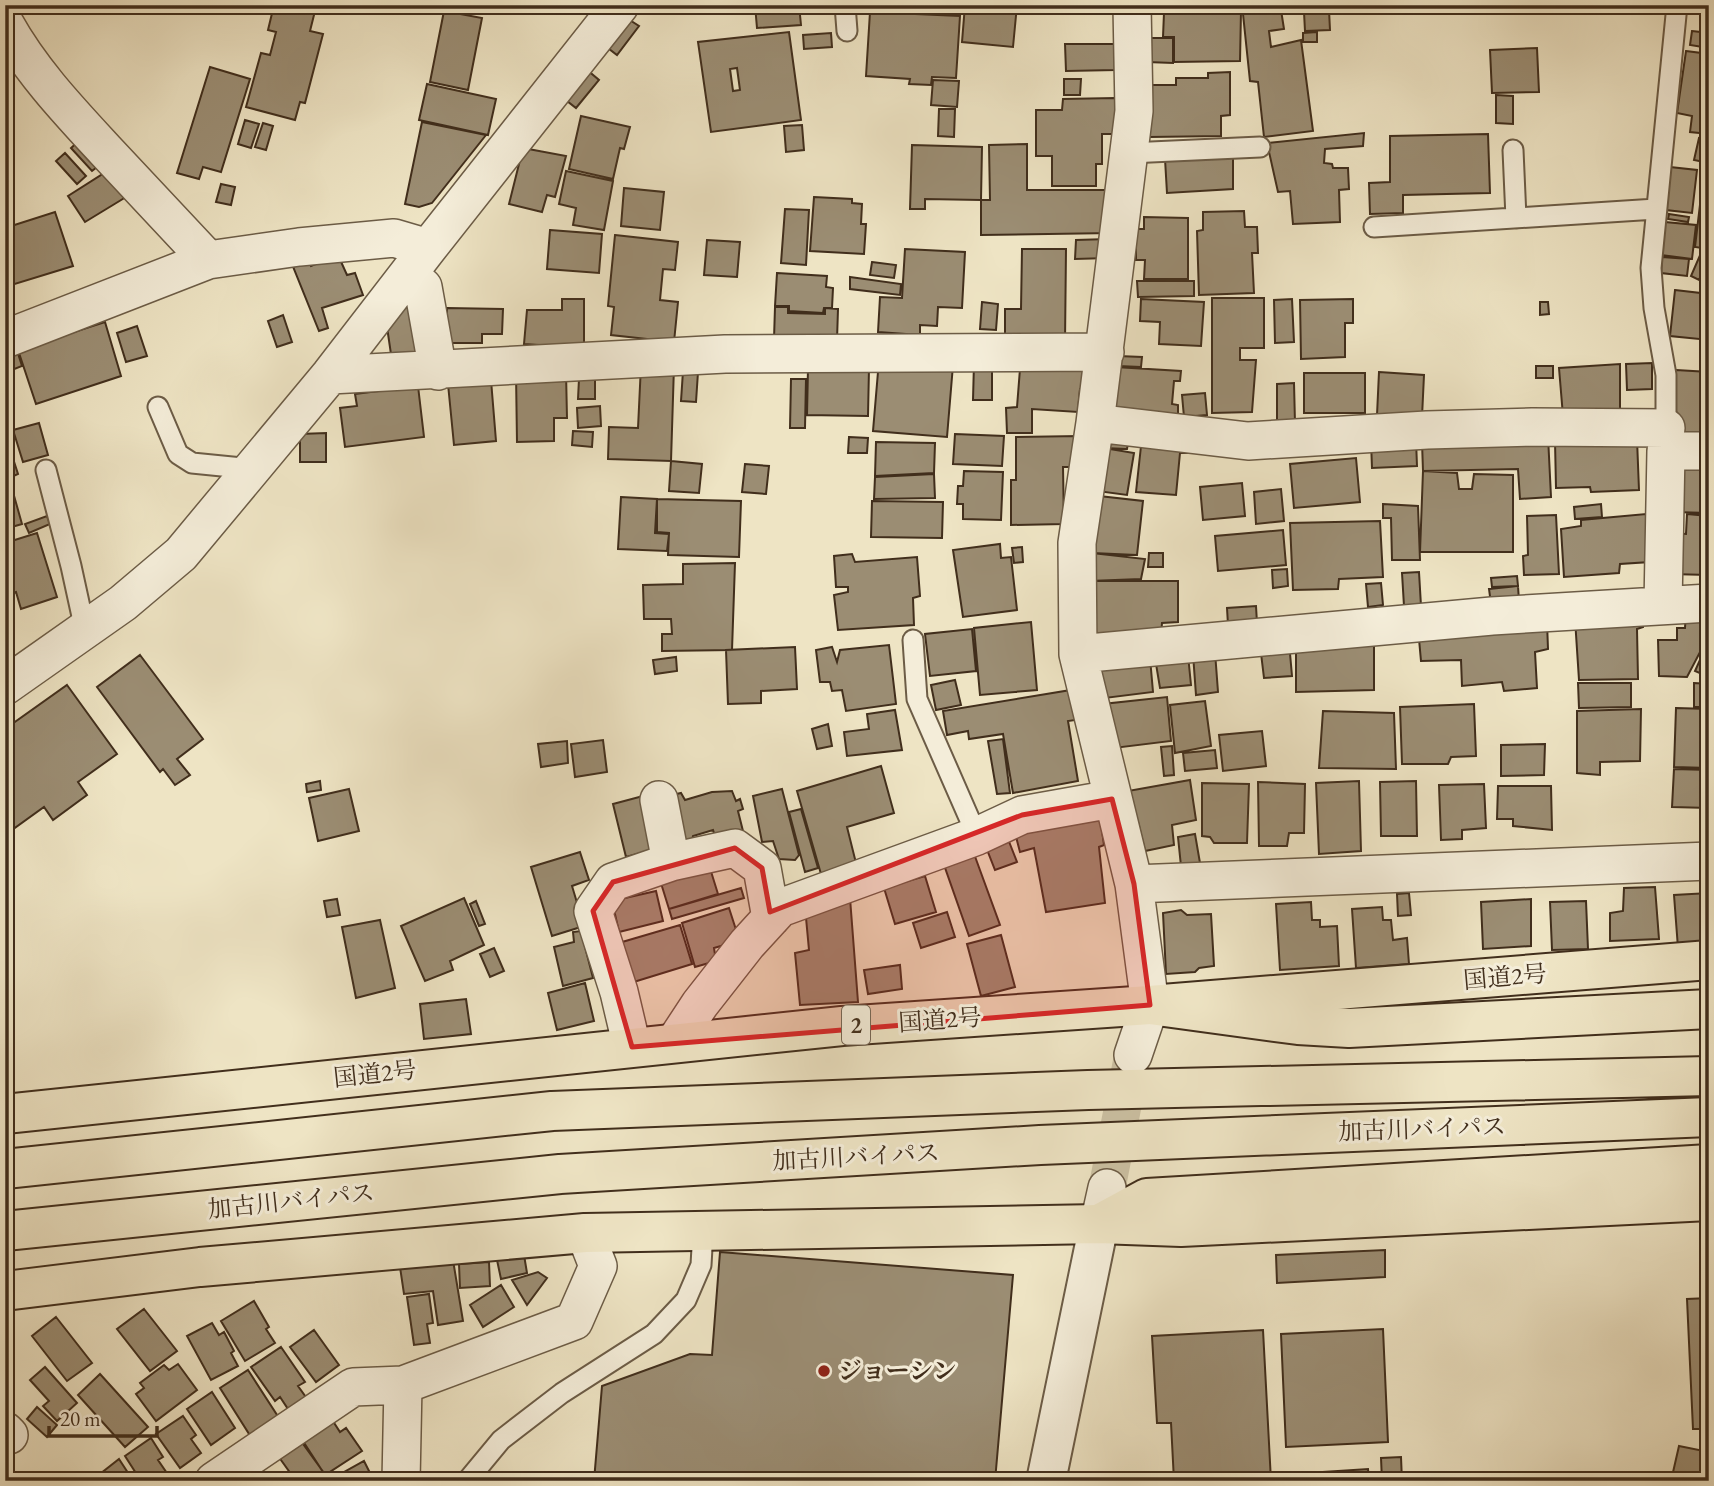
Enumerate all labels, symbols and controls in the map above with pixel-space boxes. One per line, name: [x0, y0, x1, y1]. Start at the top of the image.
street label: 国道2号: [1462, 957, 1548, 996]
street label: 国道2号: [897, 1001, 983, 1038]
road number: 2: [842, 1006, 870, 1044]
street label: 国道2号: [332, 1054, 418, 1093]
street label: 加古川バイパス: [1338, 1110, 1506, 1147]
street label: 加古川バイパス: [772, 1137, 940, 1176]
street label: 加古川バイパス: [206, 1176, 376, 1225]
place label: ジョーシン: [838, 1355, 956, 1386]
marker: ジョーシン: [816, 1363, 832, 1379]
scale bar: [49, 1395, 158, 1439]
text: 20 m: [60, 1405, 101, 1432]

